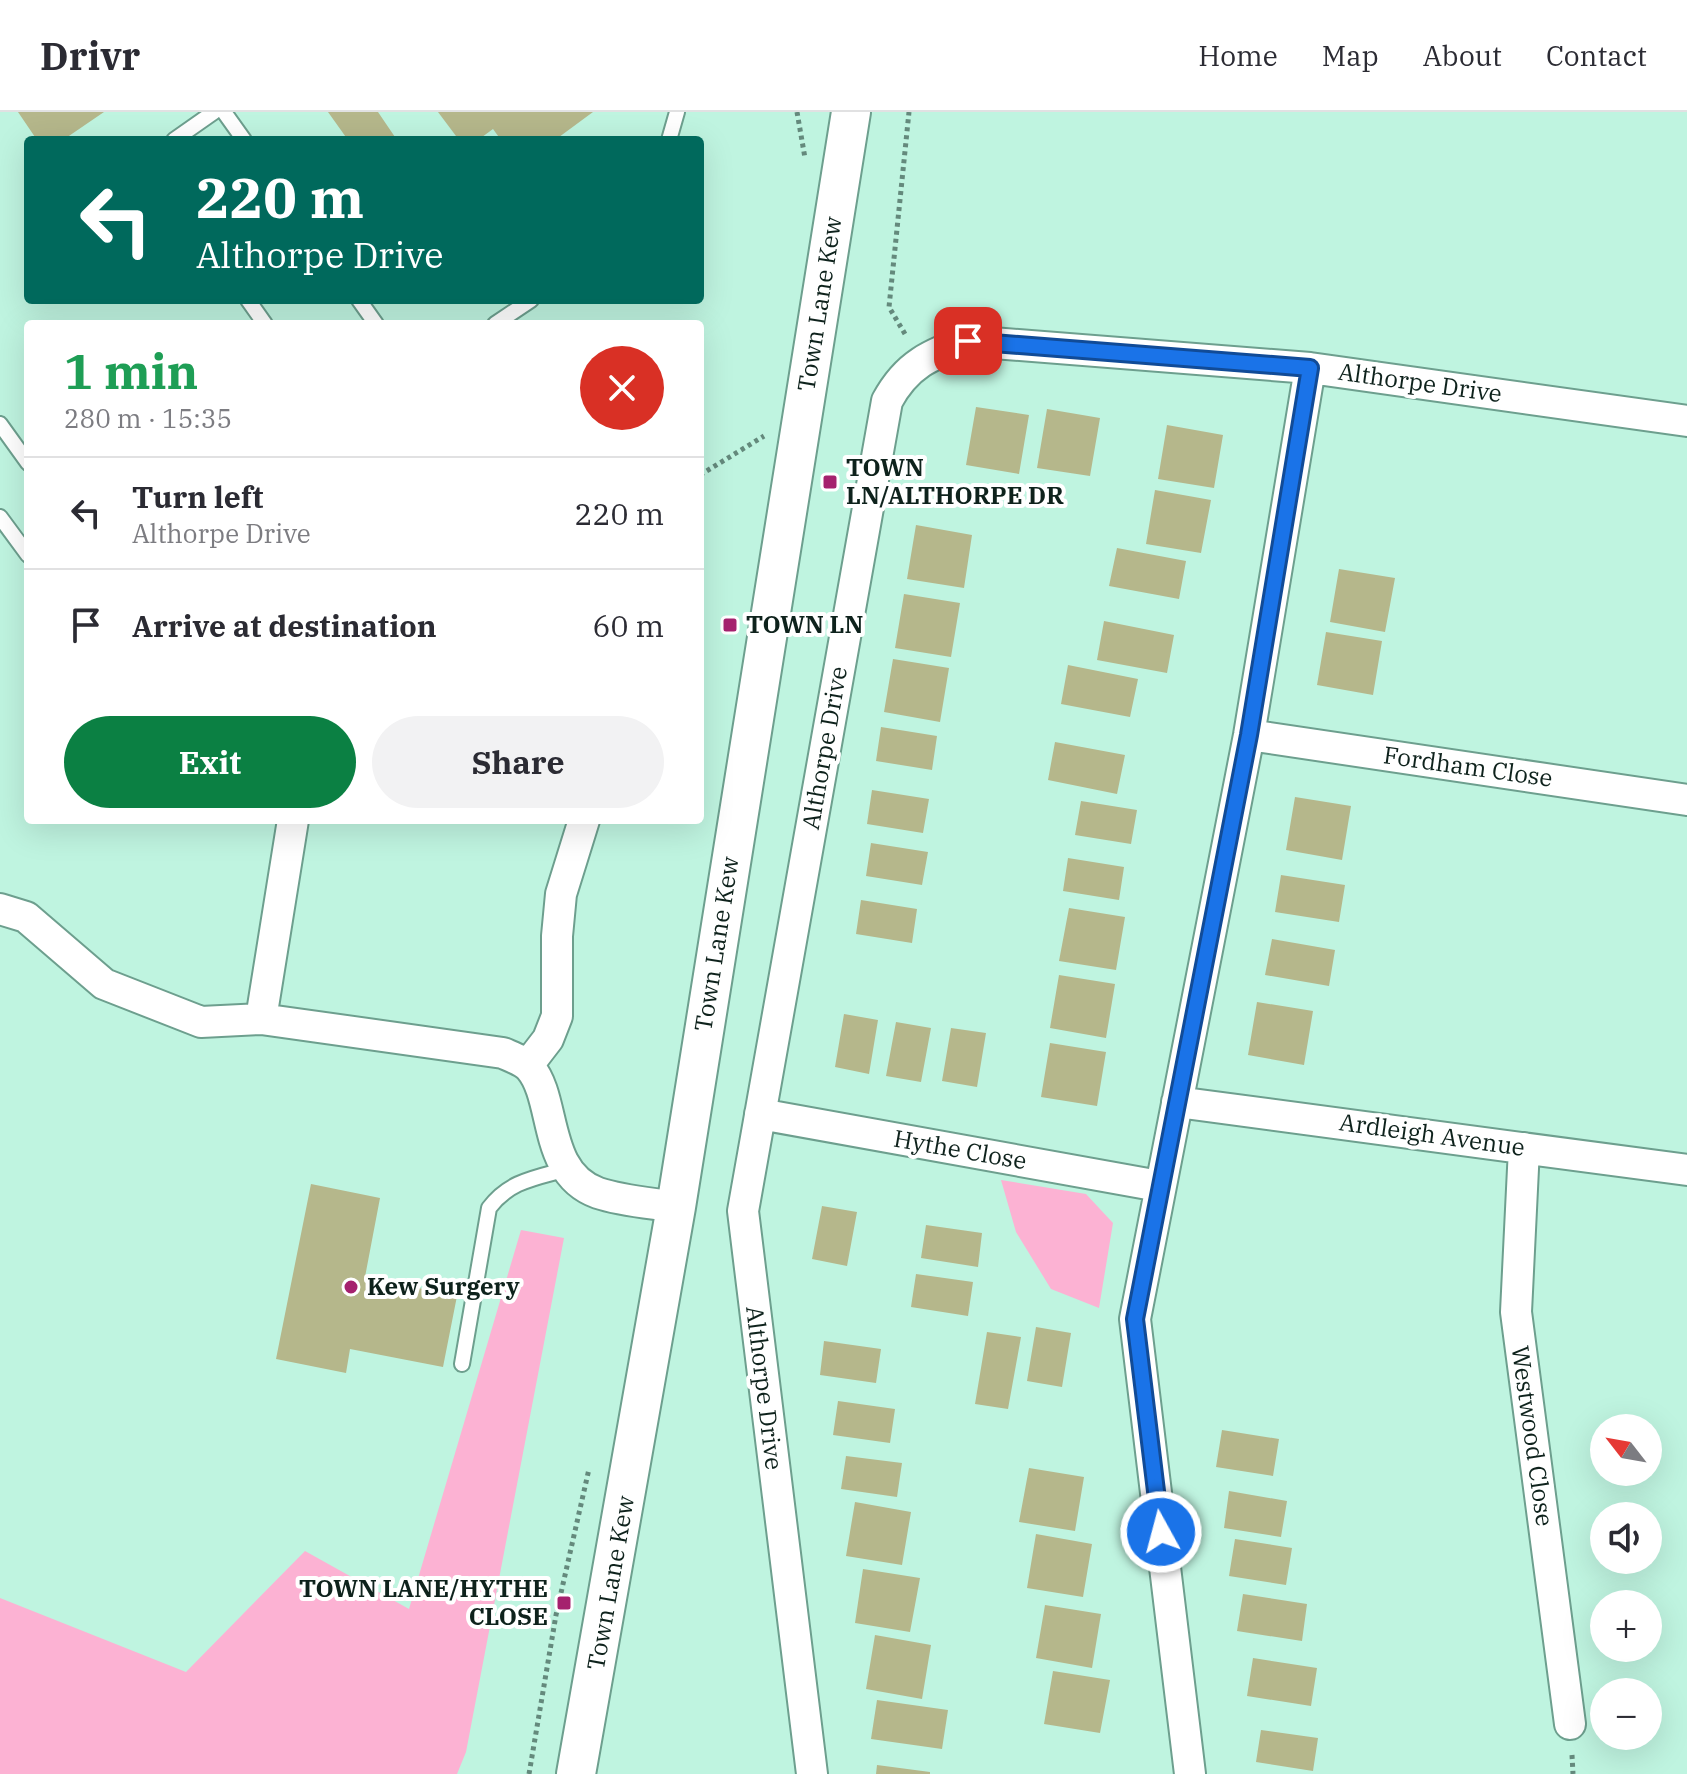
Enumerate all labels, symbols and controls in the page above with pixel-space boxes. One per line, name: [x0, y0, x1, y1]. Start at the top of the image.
text: Drivr: [40, 31, 140, 80]
text: Home: [1198, 37, 1278, 74]
text: Map: [1322, 37, 1379, 74]
text: About: [1423, 37, 1502, 74]
text: Contact: [1546, 37, 1647, 74]
text: 220 m: [196, 161, 364, 233]
icon: left: [64, 168, 168, 272]
street label: Town Lane Kew: [789, 214, 849, 394]
text: Althorpe Drive: [196, 231, 444, 278]
pin: [934, 307, 1002, 375]
icon: arrive: [946, 319, 990, 363]
text: 1 min: [64, 340, 198, 402]
button: close: [580, 346, 664, 430]
street label: Althorpe Drive: [1336, 355, 1504, 409]
text: 280 m · 15:35: [64, 401, 232, 435]
place label: TOWN LN/ALTHORPE DR: [846, 451, 1064, 511]
marker: TOWN LN/ALTHORPE DR: [821, 473, 839, 491]
text: Turn left: [132, 477, 264, 516]
icon: left: [64, 491, 108, 535]
text: 220 m: [574, 494, 664, 533]
text: Althorpe Drive: [132, 516, 311, 550]
icon: arrive: [64, 603, 108, 647]
text: Arrive at destination: [132, 606, 437, 645]
text: 60 m: [592, 606, 664, 645]
place label: TOWN LN: [746, 608, 863, 640]
marker: TOWN LN: [721, 616, 739, 634]
street label: Althorpe Drive: [794, 664, 854, 832]
button: Exit: [64, 716, 356, 808]
button: Share: [372, 716, 664, 808]
street label: Fordham Close: [1382, 738, 1555, 794]
street label: Town Lane Kew: [686, 854, 746, 1034]
street label: Ardleigh Avenue: [1337, 1105, 1527, 1163]
street label: Hythe Close: [891, 1122, 1029, 1176]
place label: Kew Surgery: [367, 1270, 520, 1302]
marker: Kew Surgery: [342, 1278, 360, 1296]
street label: Althorpe Drive: [739, 1304, 791, 1472]
street label: Westwood Close: [1504, 1343, 1562, 1528]
north arrow: [1590, 1414, 1662, 1486]
map controls: [1590, 1414, 1662, 1750]
position arrow: [1119, 1490, 1203, 1574]
street label: Town Lane Kew: [579, 1493, 641, 1673]
button: sound: [1590, 1502, 1662, 1574]
place label: TOWN LANE/HYTHE CLOSE: [299, 1572, 548, 1632]
button: +: [1590, 1590, 1662, 1662]
marker: TOWN LANE/HYTHE CLOSE: [555, 1594, 573, 1612]
button: −: [1590, 1678, 1662, 1750]

